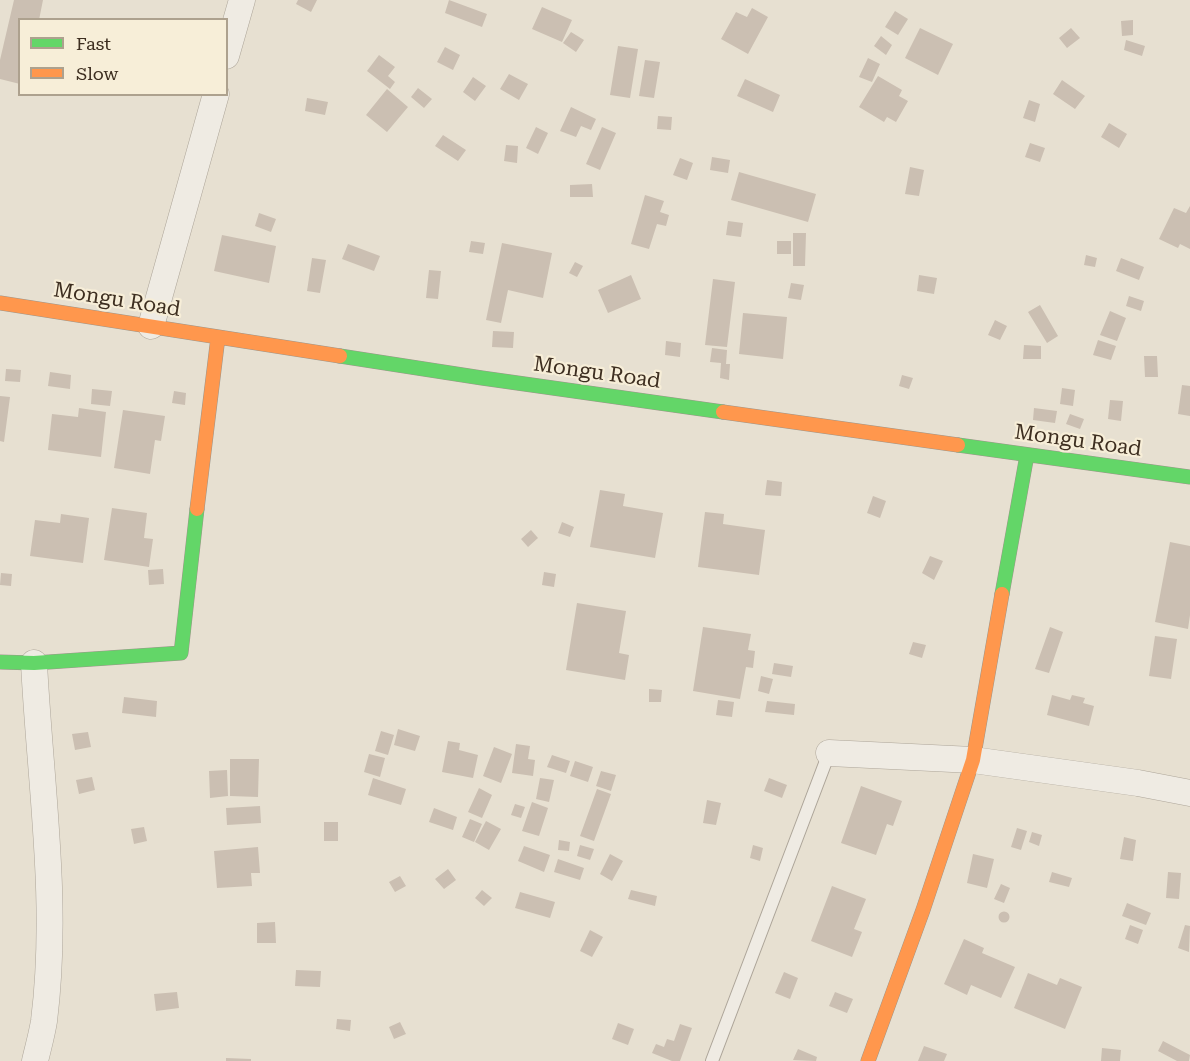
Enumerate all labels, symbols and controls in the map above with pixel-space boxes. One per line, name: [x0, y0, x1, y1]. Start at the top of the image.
legend: [18, 18, 228, 96]
text: Fast: [76, 33, 111, 54]
text: Slow: [76, 63, 118, 84]
street label: Mongu Road: [52, 278, 182, 322]
street label: Mongu Road: [532, 352, 662, 394]
street label: Mongu Road: [1013, 420, 1143, 462]

